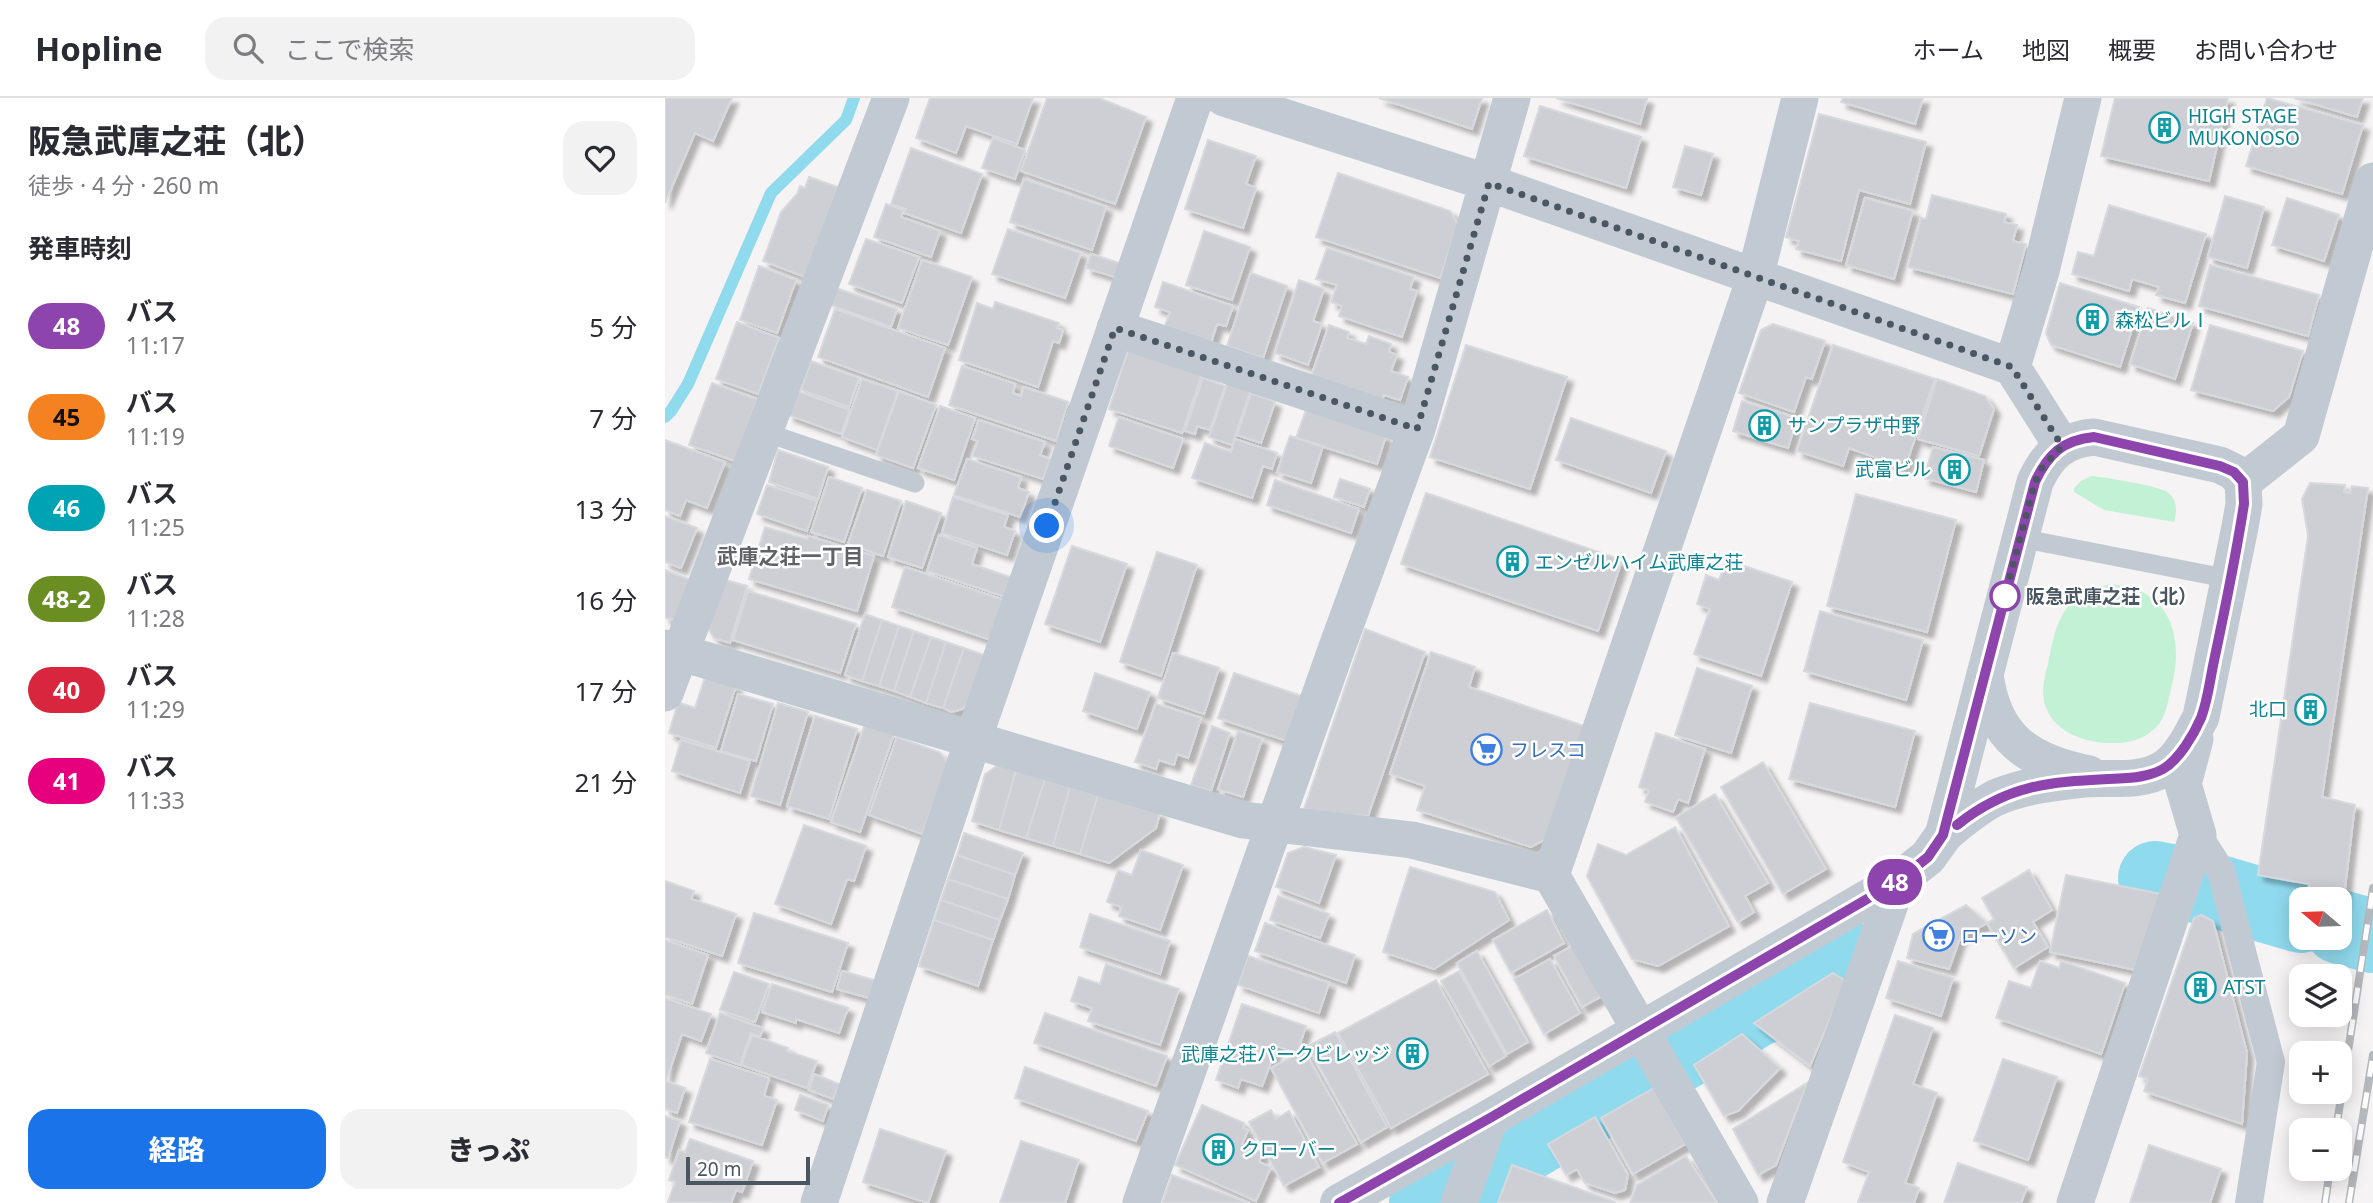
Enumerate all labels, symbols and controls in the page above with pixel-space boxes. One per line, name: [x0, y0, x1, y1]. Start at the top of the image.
search box: [205, 17, 695, 80]
text: Hopline: [35, 26, 163, 71]
icon: search: [229, 29, 267, 67]
text: ここで検索: [285, 31, 415, 67]
text: ホーム: [1913, 33, 1984, 66]
text: 地図: [2022, 33, 2070, 66]
text: 概要: [2108, 33, 2156, 66]
text: お問い合わせ: [2194, 33, 2338, 66]
place label: HIGH STAGE MUKONOSO: [2188, 103, 2300, 151]
building icon: HIGH STAGE MUKONOSO: [2148, 110, 2182, 144]
text: 阪急武庫之荘（北）: [28, 118, 325, 163]
button: heart: [563, 121, 637, 195]
text: 徒歩 · 4 分 · 260 m: [28, 169, 219, 201]
text: 発車時刻: [28, 230, 132, 266]
text: バス: [126, 293, 178, 329]
building icon: 森松ビルⅠ: [2075, 303, 2109, 337]
place label: 森松ビルⅠ: [2115, 307, 2210, 333]
text: 48: [53, 309, 80, 342]
text: 5 分: [589, 309, 637, 345]
text: 11:17: [126, 329, 185, 361]
text: バス: [126, 384, 178, 420]
text: 45: [53, 400, 80, 433]
text: 7 分: [589, 400, 637, 436]
building icon: サンプラザ中野: [1748, 408, 1782, 442]
place label: サンプラザ中野: [1788, 412, 1920, 438]
text: 11:19: [126, 420, 185, 452]
building icon: 武富ビル: [1937, 452, 1971, 486]
place label: 武富ビル: [1855, 456, 1931, 482]
text: バス: [126, 475, 178, 511]
text: 46: [53, 491, 80, 524]
text: 13 分: [574, 491, 637, 527]
your location: [1029, 508, 1064, 543]
text: 11:25: [126, 511, 185, 543]
district label: 武庫之荘一丁目: [717, 542, 864, 570]
building icon: エンゼルハイム武庫之荘: [1495, 545, 1529, 579]
place label: エンゼルハイム武庫之荘: [1535, 549, 1743, 575]
text: バス: [126, 566, 178, 602]
marker: 阪急武庫之荘（北）: [1990, 581, 2020, 611]
text: 48-2: [42, 582, 91, 615]
text: 16 分: [574, 582, 637, 618]
place label: 阪急武庫之荘（北）: [2026, 583, 2197, 609]
text: 11:28: [126, 602, 185, 634]
text: バス: [126, 657, 178, 693]
text: 40: [53, 673, 80, 706]
text: 17 分: [574, 673, 637, 709]
building icon: 北口: [2293, 692, 2327, 726]
text: 11:29: [126, 693, 185, 725]
place label: 北口: [2249, 696, 2287, 722]
supermarket icon: フレスコ: [1470, 733, 1504, 767]
place label: フレスコ: [1510, 737, 1586, 763]
text: バス: [126, 748, 178, 784]
text: 41: [53, 764, 80, 797]
text: 21 分: [574, 764, 637, 800]
text: 11:33: [126, 784, 185, 816]
line badge: 48: [1863, 859, 1927, 905]
text: 48: [1881, 865, 1909, 898]
north arrow: [2289, 887, 2352, 950]
map controls: [2289, 887, 2352, 1181]
supermarket icon: ローソン: [1921, 919, 1955, 953]
place label: ローソン: [1961, 923, 2037, 949]
button: layers: [2289, 964, 2352, 1027]
building icon: ATST: [2183, 970, 2217, 1004]
place label: ATST: [2223, 974, 2266, 1000]
building icon: 武庫之荘パークビレッジ: [1396, 1037, 1430, 1071]
place label: 武庫之荘パークビレッジ: [1181, 1041, 1390, 1067]
button: +: [2289, 1041, 2352, 1104]
button: 経路: [28, 1109, 326, 1189]
button: きっぷ: [340, 1109, 637, 1189]
button: −: [2289, 1118, 2352, 1181]
building icon: クローバー: [1201, 1132, 1235, 1166]
place label: クローバー: [1241, 1136, 1336, 1162]
scale bar: [686, 1154, 810, 1186]
text: 20 m: [697, 1156, 741, 1182]

